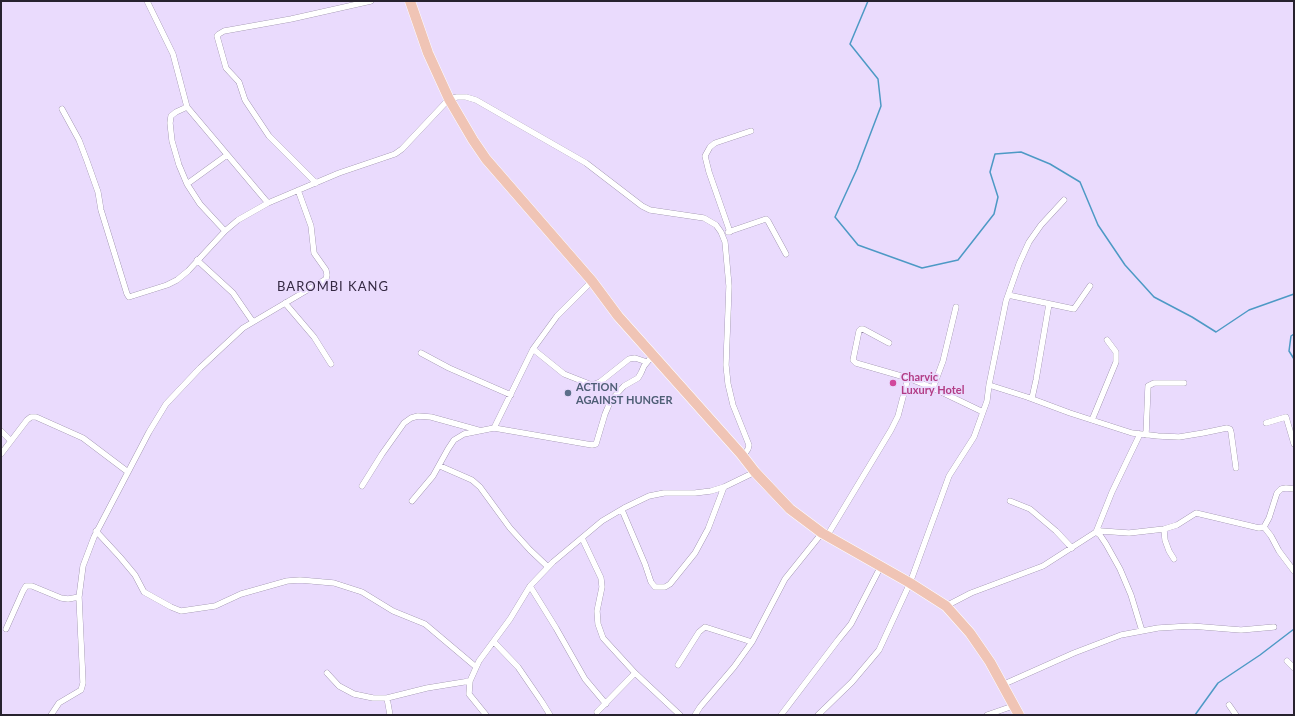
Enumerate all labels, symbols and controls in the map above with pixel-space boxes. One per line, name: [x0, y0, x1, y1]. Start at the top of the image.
district label: BAROMBI KANG: [277, 279, 389, 295]
place label: Charvic Luxury Hotel: [901, 370, 964, 396]
marker: Charvic Luxury Hotel: [888, 378, 898, 388]
place label: ACTION AGAINST HUNGER: [576, 380, 672, 406]
marker: ACTION AGAINST HUNGER: [563, 388, 573, 398]

